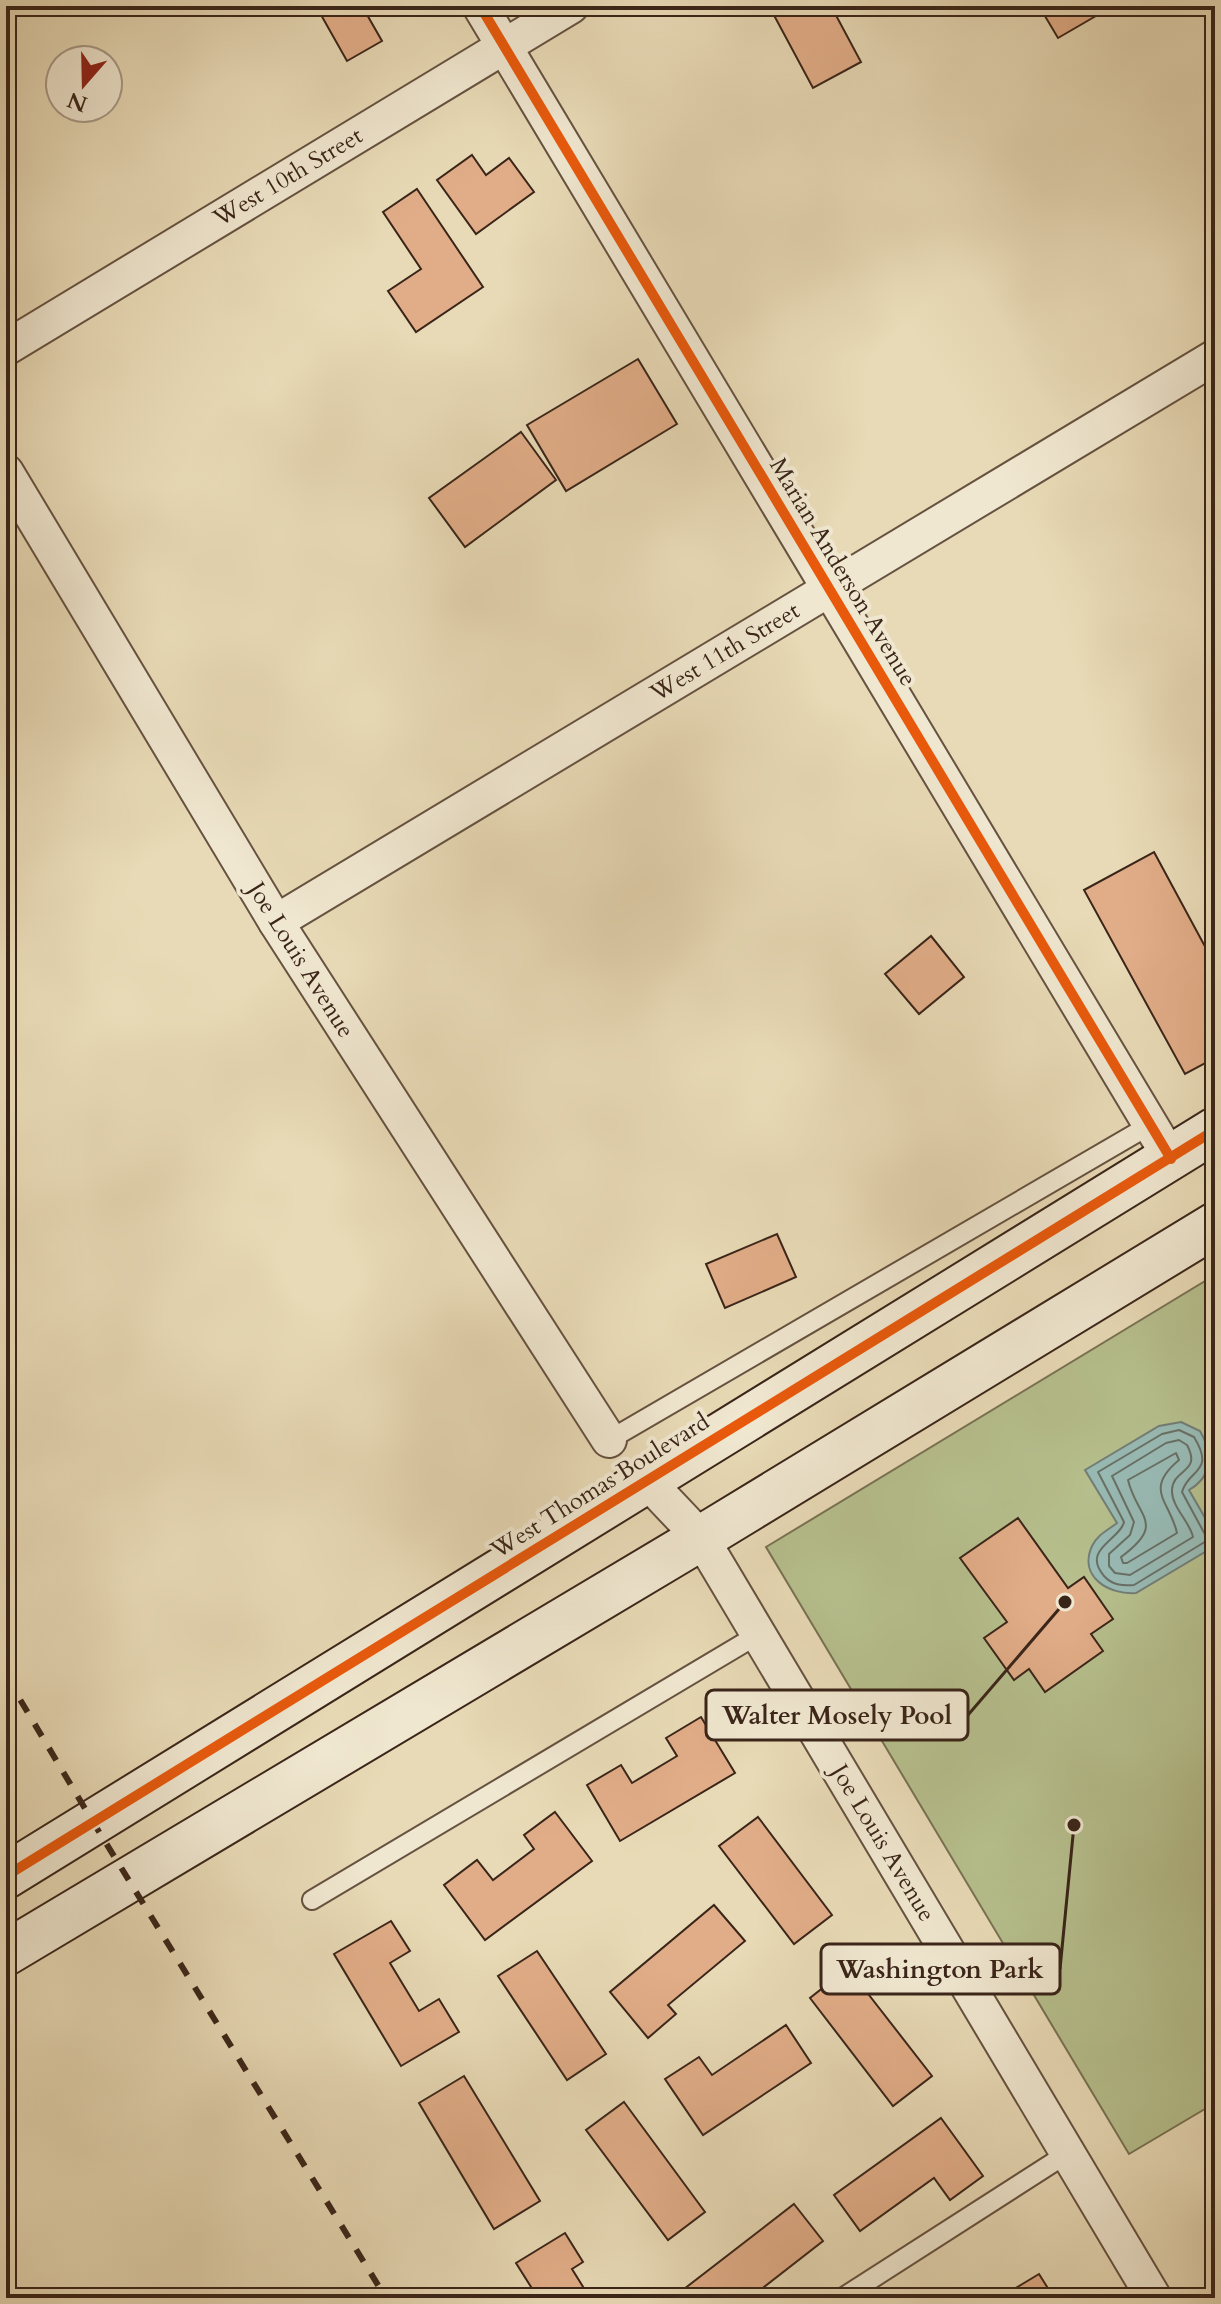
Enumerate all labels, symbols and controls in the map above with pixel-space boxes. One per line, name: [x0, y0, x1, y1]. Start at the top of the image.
north arrow: [44, 44, 124, 124]
text: N: [63, 84, 92, 119]
street label: West 10th Street: [206, 119, 369, 235]
street label: Marian Anderson Avenue: [762, 452, 924, 692]
street label: West 11th Street: [643, 594, 806, 710]
street label: Joe Louis Avenue: [238, 873, 362, 1044]
street label: West Thomas Boulevard: [484, 1405, 716, 1567]
callout: Walter Mosely Pool: [706, 1690, 968, 1740]
text: Walter Mosely Pool: [721, 1698, 953, 1733]
street label: Joe Louis Avenue: [821, 1756, 943, 1928]
callout: Washington Park: [821, 1944, 1060, 1994]
text: Washington Park: [835, 1952, 1045, 1987]

